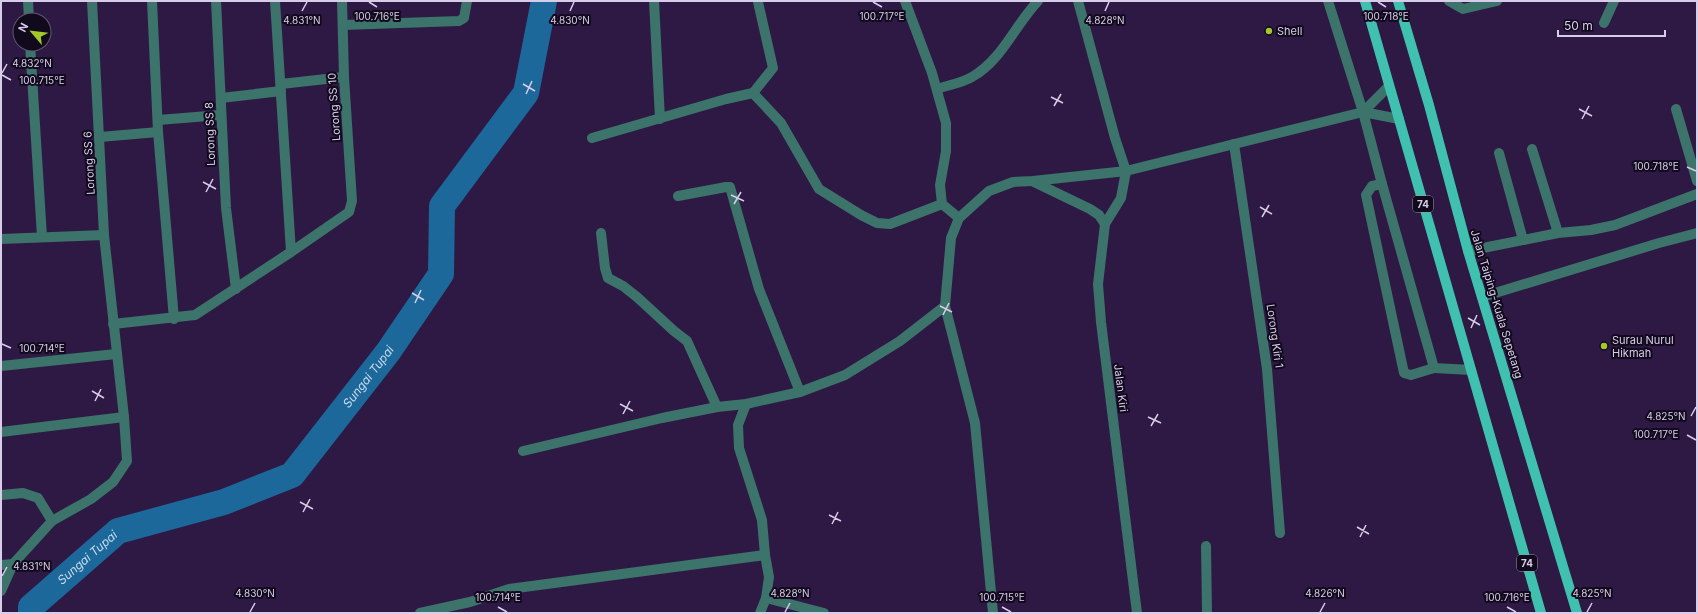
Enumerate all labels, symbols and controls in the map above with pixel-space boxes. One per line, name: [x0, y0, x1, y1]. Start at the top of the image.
text: 100.716°E: [354, 10, 400, 22]
text: 100.717°E: [859, 10, 905, 22]
text: 100.718°E: [1363, 10, 1409, 22]
north arrow: [12, 12, 52, 52]
scale bar: [1558, 12, 1665, 38]
text: 4.831°N: [283, 14, 321, 26]
text: 4.830°N: [550, 14, 590, 26]
text: 4.828°N: [1085, 14, 1125, 26]
text: 50 m: [1564, 18, 1593, 33]
text: N: [15, 20, 31, 34]
place label: Shell: [1277, 24, 1302, 38]
marker: Shell: [1264, 26, 1274, 36]
text: 4.832°N: [12, 57, 52, 69]
street label: Lorong SS 10: [325, 72, 343, 142]
text: 100.715°E: [19, 74, 65, 86]
street label: Lorong SS 8: [202, 102, 218, 166]
street label: Lorong SS 6: [80, 131, 98, 195]
text: 100.718°E: [1633, 160, 1679, 172]
road number: 74: [1413, 196, 1433, 212]
street label: Jalan Taiping-Kuala Sepetang: [1468, 228, 1526, 380]
street label: Lorong Kiri 1: [1264, 303, 1286, 369]
place label: Surau Nurul Hikmah: [1612, 333, 1674, 360]
marker: Surau Nurul Hikmah: [1599, 341, 1609, 351]
text: 100.714°E: [19, 342, 65, 354]
water label: Sungai Tupai: [339, 342, 398, 411]
street label: Jalan Kiri: [1111, 363, 1131, 413]
text: 4.825°N: [1646, 410, 1686, 422]
text: 100.717°E: [1633, 428, 1679, 440]
water label: Sungai Tupai: [54, 526, 121, 587]
road number: 74: [1517, 555, 1537, 571]
text: 4.831°N: [13, 560, 51, 572]
text: 4.830°N: [235, 587, 275, 599]
text: 4.828°N: [770, 587, 810, 599]
text: 4.826°N: [1305, 587, 1345, 599]
text: 4.825°N: [1572, 587, 1612, 599]
text: 100.714°E: [475, 591, 521, 603]
text: 100.715°E: [979, 591, 1025, 603]
text: 100.716°E: [1484, 591, 1530, 603]

